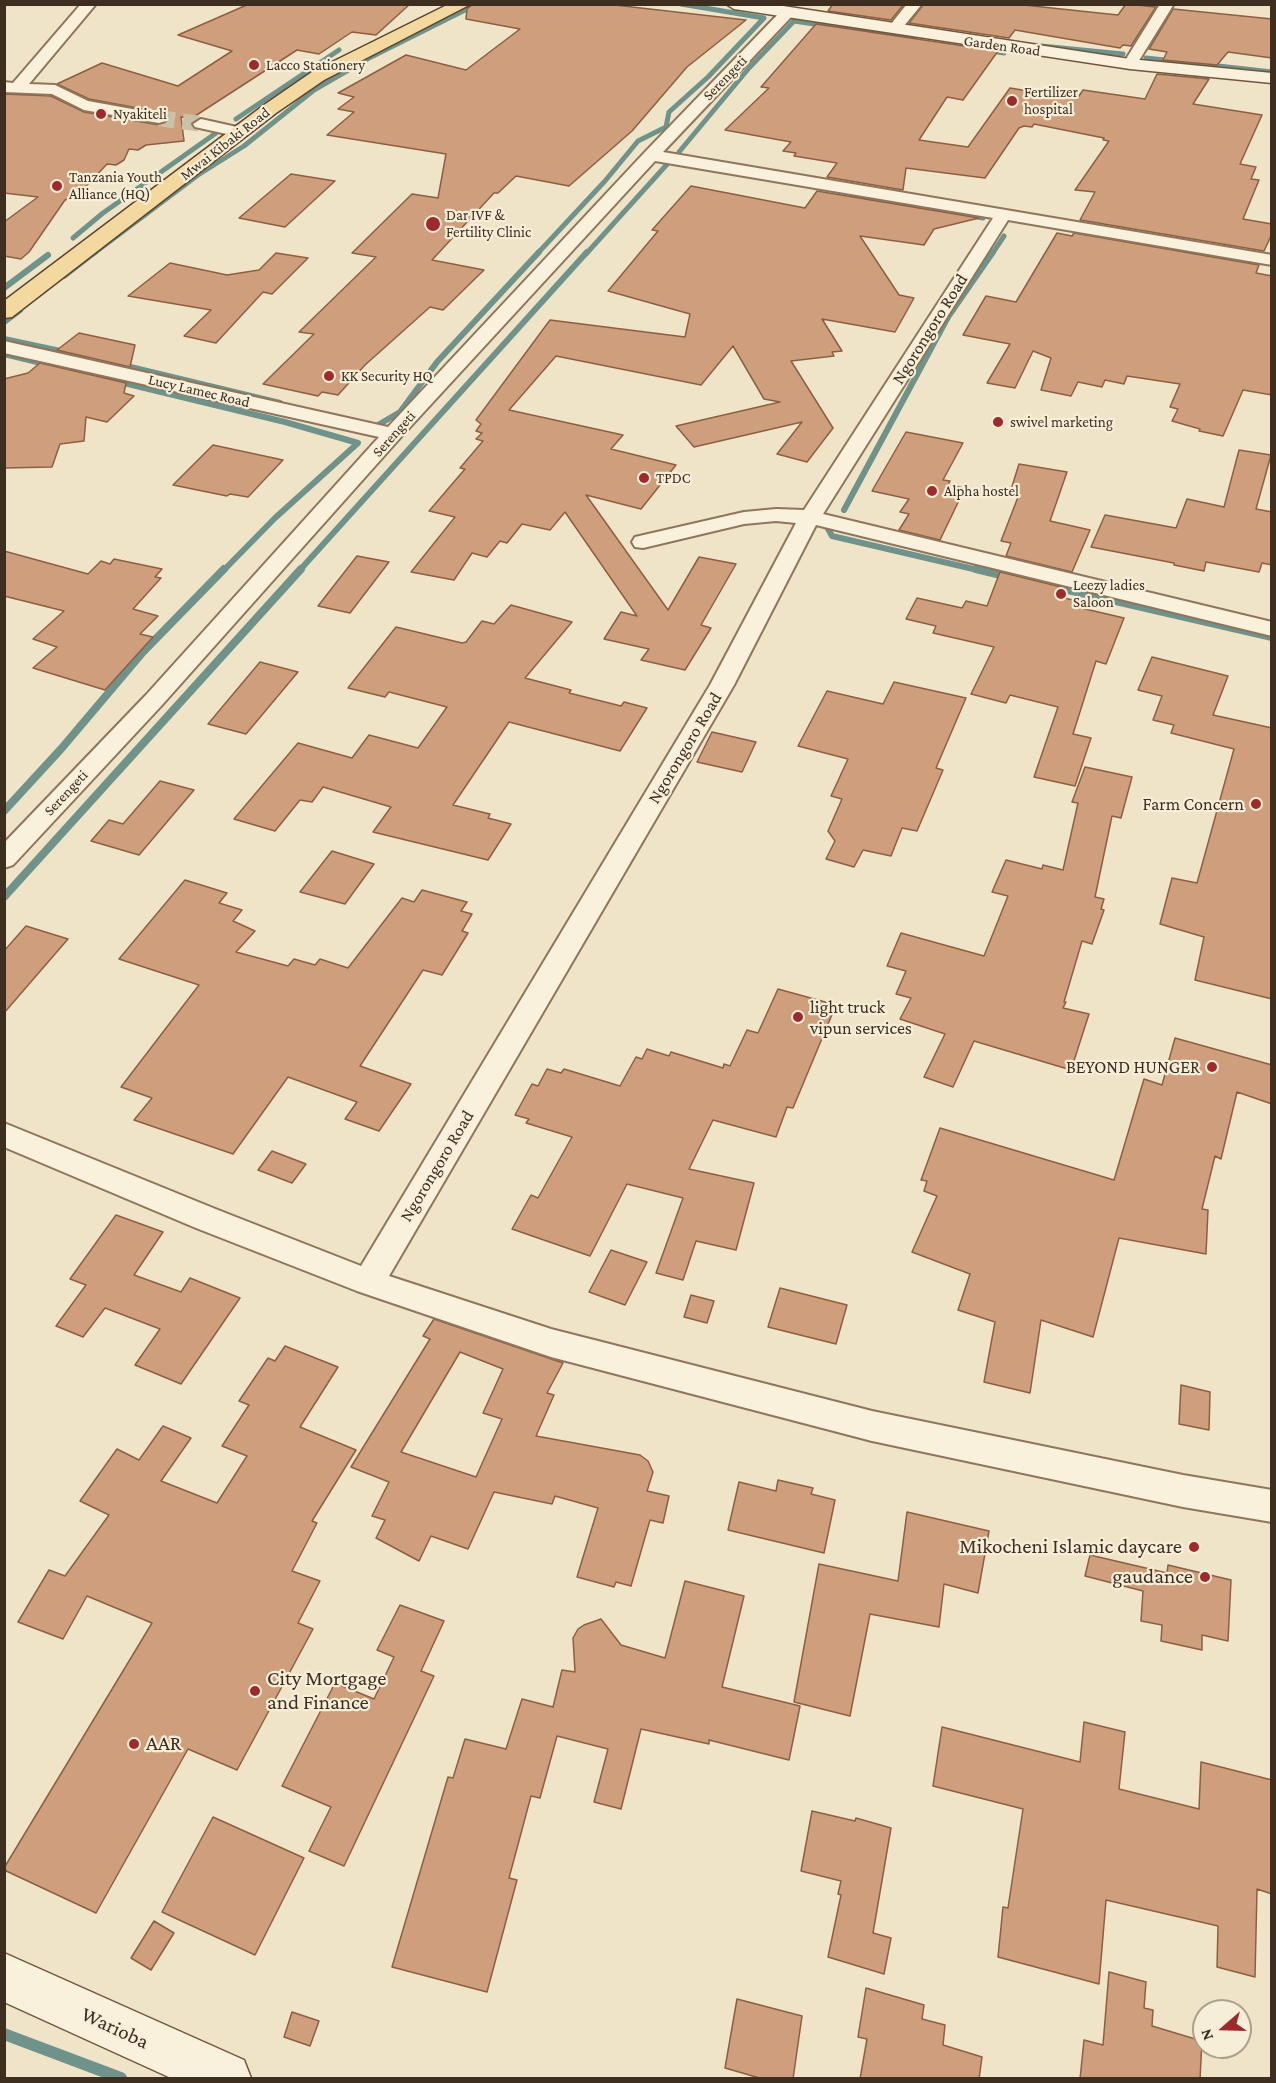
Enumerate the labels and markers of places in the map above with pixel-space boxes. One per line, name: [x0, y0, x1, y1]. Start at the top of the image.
place label: Lacco Stationery: [266, 56, 365, 74]
marker: Lacco Stationery: [247, 58, 261, 72]
place label: Fertilizer hospital: [1024, 83, 1078, 118]
marker: Fertilizer hospital: [1005, 94, 1019, 108]
place label: Nyakiteli: [113, 105, 167, 123]
marker: Nyakiteli: [94, 107, 108, 121]
place label: Tanzania Youth Alliance (HQ): [69, 168, 162, 203]
marker: Tanzania Youth Alliance (HQ): [50, 179, 64, 193]
place label: Dar IVF & Fertility Clinic: [446, 206, 531, 241]
marker: Dar IVF & Fertility Clinic: [424, 215, 442, 233]
place label: KK Security HQ: [341, 367, 433, 385]
marker: KK Security HQ: [322, 369, 336, 383]
place label: swivel marketing: [1010, 413, 1113, 431]
marker: swivel marketing: [991, 415, 1005, 429]
place label: TPDC: [656, 469, 691, 487]
marker: TPDC: [637, 471, 651, 485]
place label: Alpha hostel: [944, 482, 1019, 500]
marker: Alpha hostel: [925, 484, 939, 498]
place label: Leezy ladies Saloon: [1073, 576, 1145, 611]
marker: Leezy ladies Saloon: [1054, 587, 1068, 601]
place label: Farm Concern: [1142, 793, 1244, 815]
marker: Farm Concern: [1249, 797, 1263, 811]
place label: light truck vipun services: [810, 996, 912, 1038]
marker: light truck vipun services: [791, 1010, 805, 1024]
place label: BEYOND HUNGER: [1066, 1056, 1200, 1078]
marker: BEYOND HUNGER: [1205, 1060, 1219, 1074]
place label: Mikocheni Islamic daycare: [959, 1534, 1182, 1560]
marker: Mikocheni Islamic daycare: [1187, 1540, 1201, 1554]
place label: gaudance: [1112, 1564, 1193, 1590]
marker: gaudance: [1198, 1570, 1212, 1584]
place label: City Mortgage and Finance: [267, 1666, 386, 1716]
marker: City Mortgage and Finance: [248, 1684, 262, 1698]
place label: AAR: [146, 1731, 181, 1757]
marker: AAR: [127, 1737, 141, 1751]

